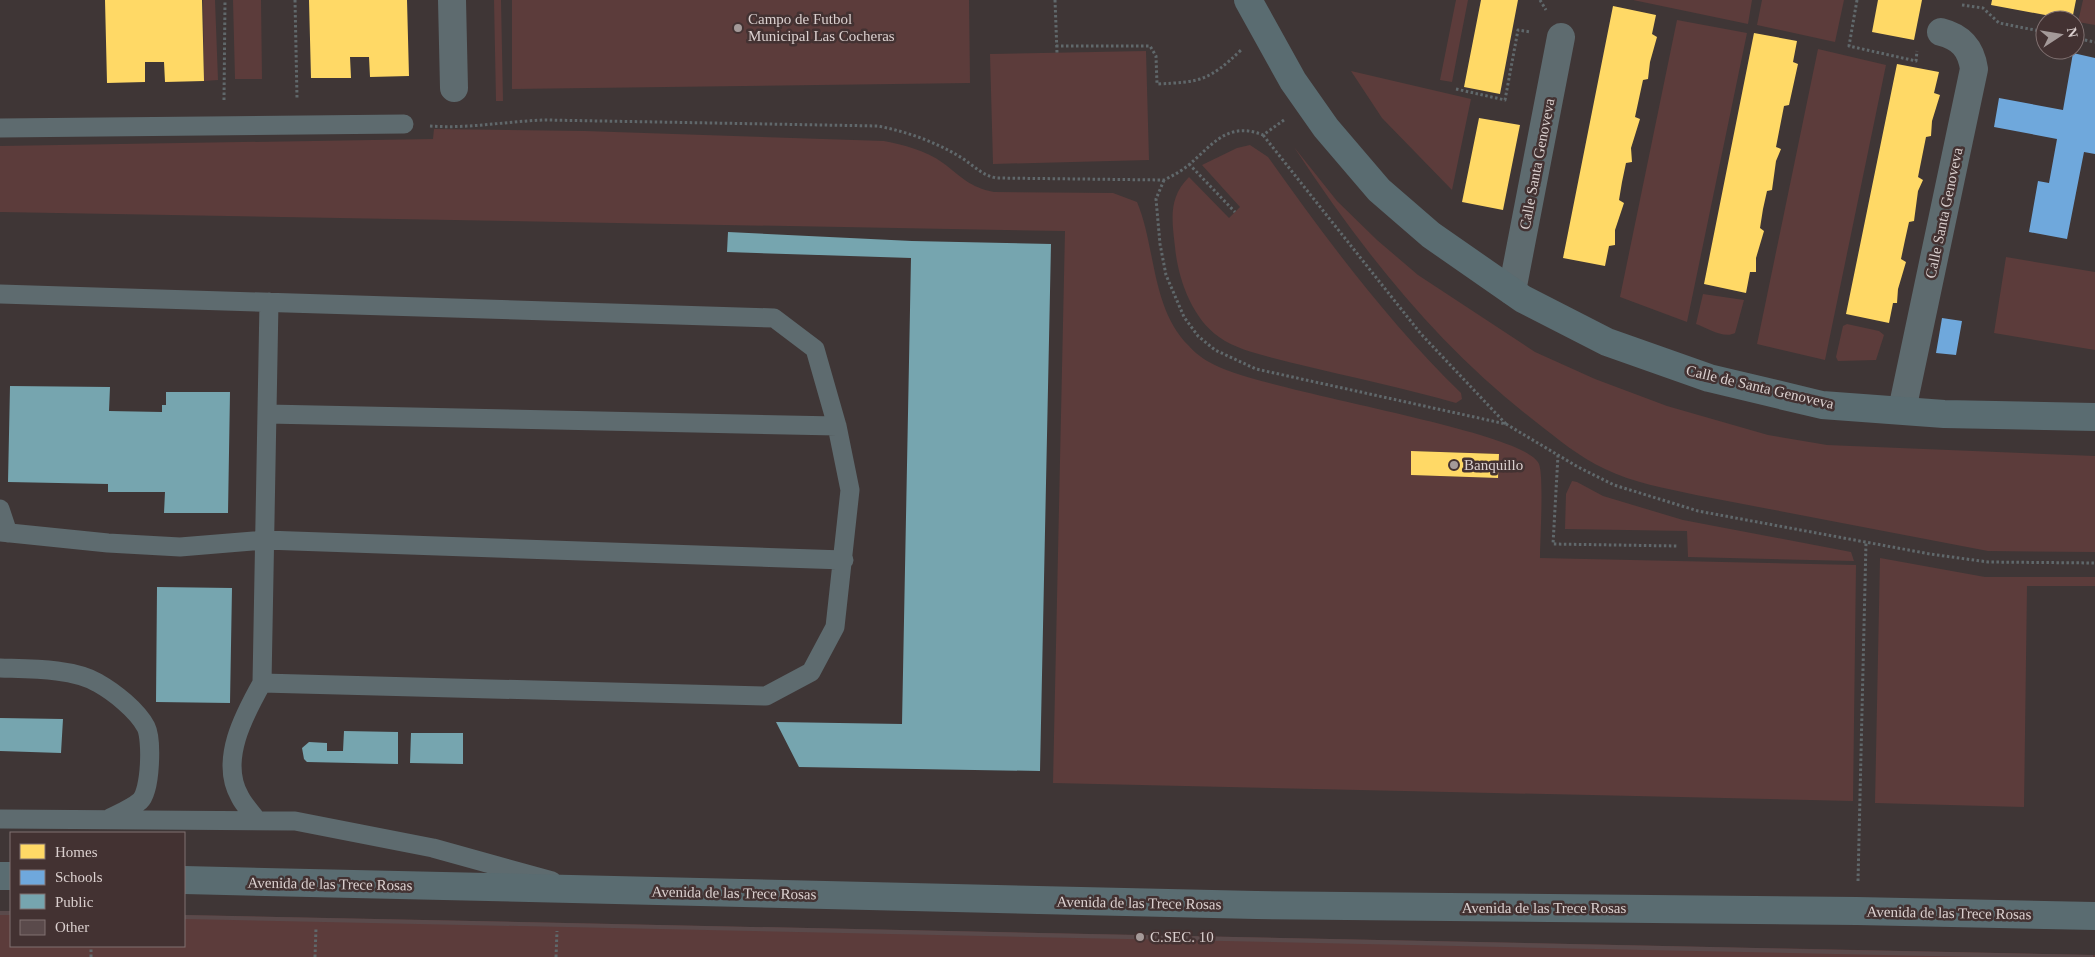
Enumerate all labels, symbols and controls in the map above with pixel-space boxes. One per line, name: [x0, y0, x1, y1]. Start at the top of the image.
north arrow: [2035, 10, 2085, 60]
place label: Campo de Futbol Municipal Las Cocheras: [748, 11, 895, 44]
marker: Campo de Futbol Municipal Las Cocheras: [732, 22, 744, 34]
text: N: [2064, 26, 2081, 39]
street label: Calle Santa Genoveva: [1516, 97, 1558, 231]
street label: Calle Santa Genoveva: [1922, 146, 1966, 280]
street label: Calle de Santa Genoveva: [1685, 362, 1836, 412]
place label: Banquillo: [1464, 457, 1523, 473]
marker: Banquillo: [1448, 459, 1460, 471]
legend: [10, 832, 185, 947]
text: Homes: [55, 844, 98, 860]
text: Schools: [55, 869, 103, 885]
street label: Avenida de las Trece Rosas: [248, 875, 413, 893]
street label: Avenida de las Trece Rosas: [652, 884, 817, 902]
text: Public: [55, 894, 94, 910]
street label: Avenida de las Trece Rosas: [1057, 894, 1222, 912]
street label: Avenida de las Trece Rosas: [1462, 900, 1627, 916]
street label: Avenida de las Trece Rosas: [1867, 904, 2032, 922]
text: Other: [55, 919, 89, 935]
place label: C.SEC. 10: [1150, 929, 1214, 945]
marker: C.SEC. 10: [1134, 931, 1146, 943]

